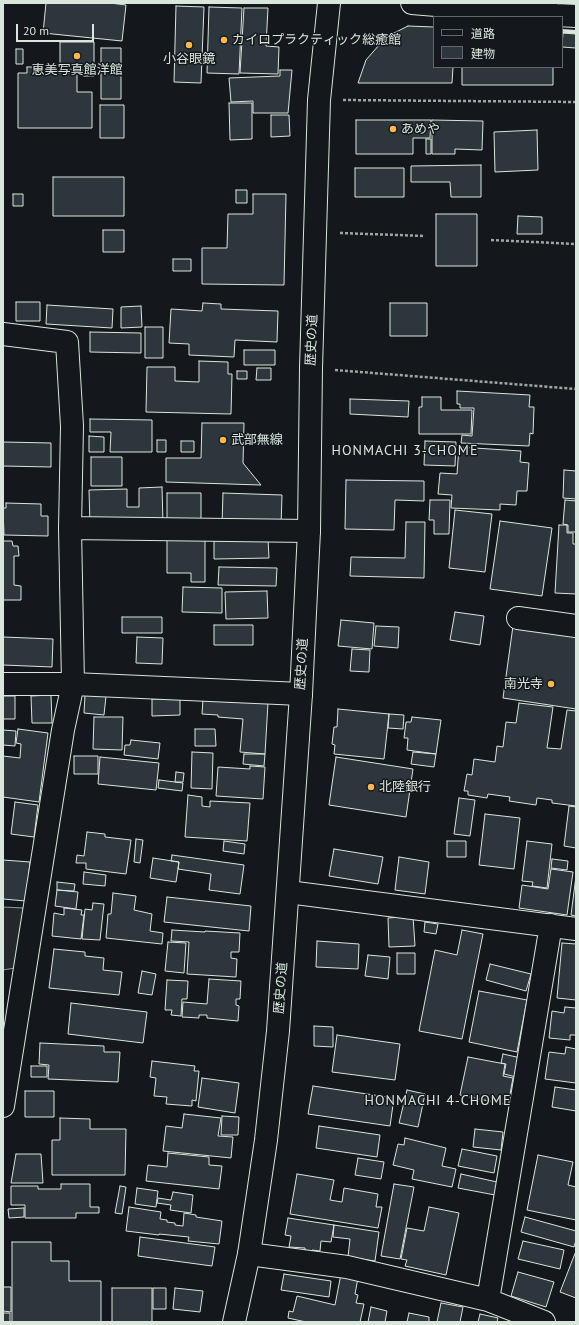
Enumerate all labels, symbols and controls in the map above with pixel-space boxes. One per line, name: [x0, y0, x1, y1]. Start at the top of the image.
scale bar: [18, 16, 96, 42]
legend: [433, 16, 563, 68]
text: 20 m: [23, 23, 49, 38]
text: 道路: [471, 26, 495, 41]
place label: カイロプラクティック総癒館: [232, 32, 401, 48]
marker: カイロプラクティック総癒館: [219, 35, 229, 45]
marker: 小谷眼鏡: [184, 40, 194, 50]
text: 建物: [471, 46, 495, 61]
marker: 恵美写真館洋館: [72, 51, 82, 61]
place label: 小谷眼鏡: [163, 51, 215, 67]
place label: 恵美写真館洋館: [32, 62, 122, 78]
place label: あめや: [401, 121, 440, 137]
marker: あめや: [388, 124, 398, 134]
street label: 歴史の道: [303, 314, 321, 366]
place label: 武部無線: [231, 432, 283, 448]
marker: 武部無線: [218, 435, 228, 445]
district label: HONMACHI 3-CHOME: [332, 443, 478, 459]
street label: 歴史の道: [293, 638, 311, 690]
place label: 南光寺: [504, 676, 543, 692]
marker: 南光寺: [546, 679, 556, 689]
place label: 北陸銀行: [379, 779, 431, 795]
marker: 北陸銀行: [366, 782, 376, 792]
street label: 歴史の道: [271, 962, 291, 1014]
district label: HONMACHI 4-CHOME: [365, 1093, 511, 1109]

